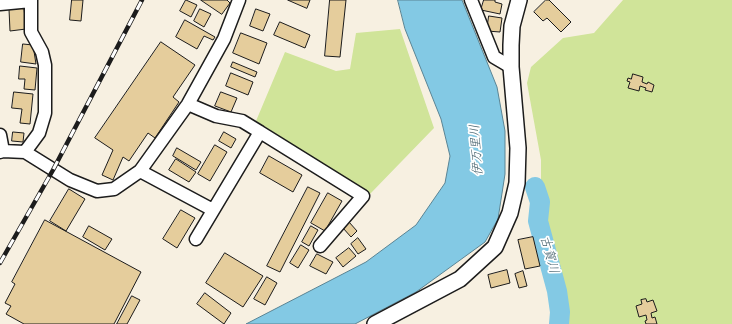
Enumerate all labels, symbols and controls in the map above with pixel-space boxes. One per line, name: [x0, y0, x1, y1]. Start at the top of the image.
water label: 伊万里川: [468, 124, 488, 176]
water label: 古賀川: [535, 234, 561, 276]

